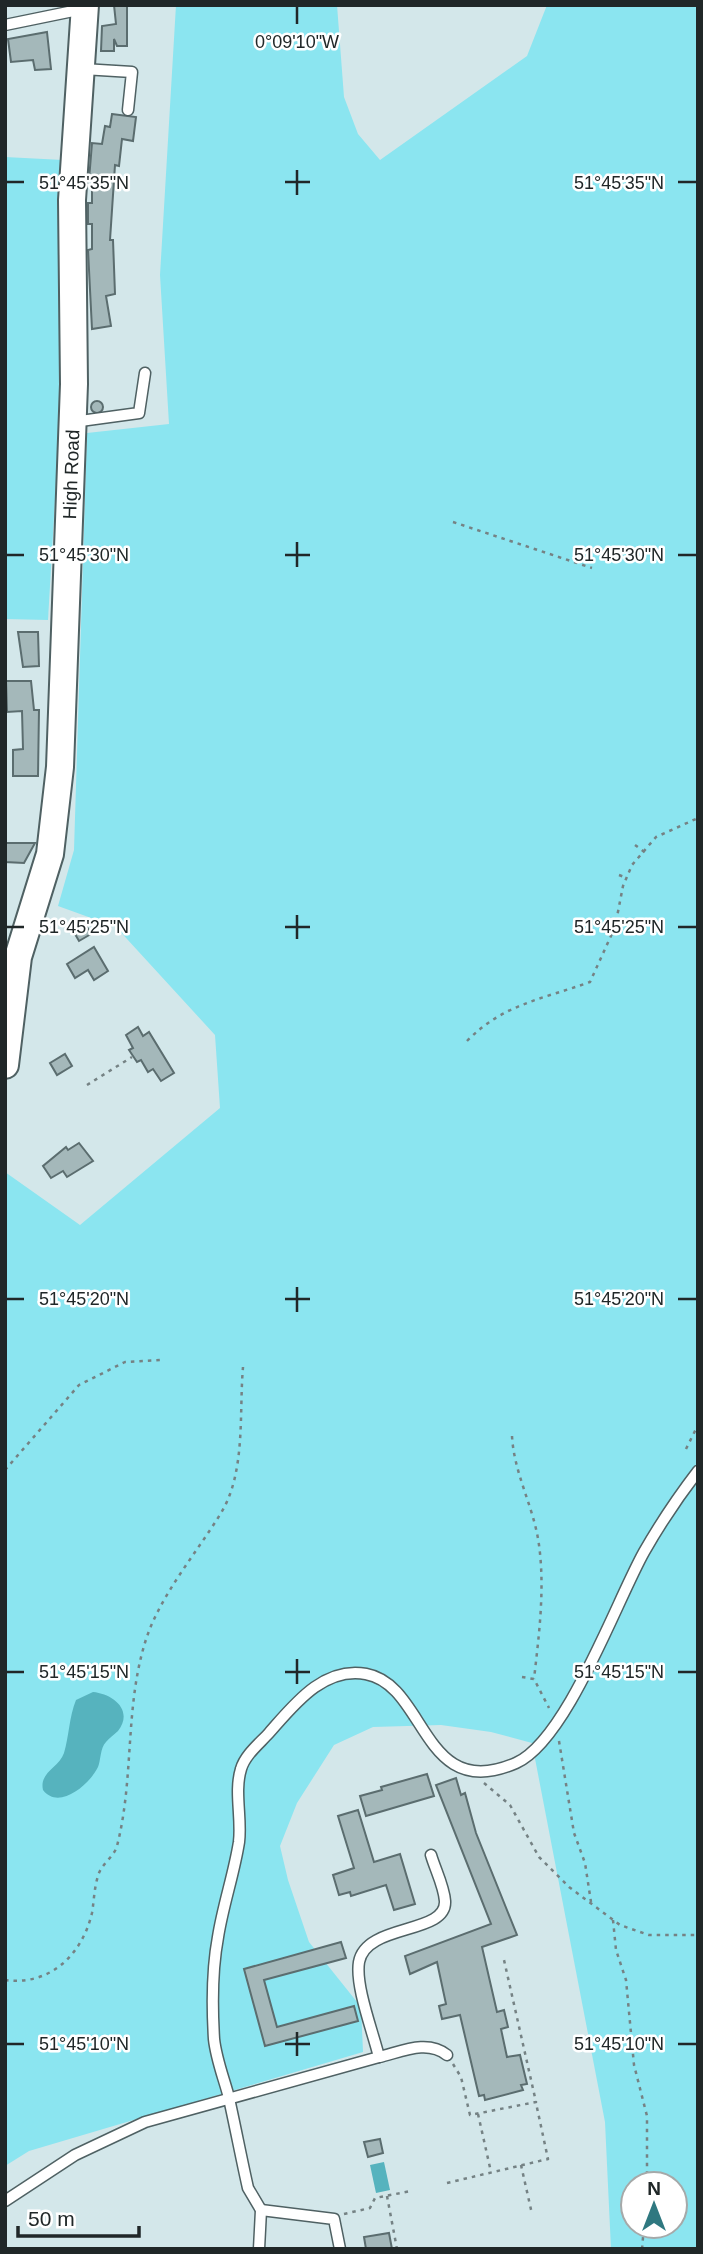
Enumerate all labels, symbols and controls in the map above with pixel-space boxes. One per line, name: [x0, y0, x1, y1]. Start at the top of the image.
text: 0°09'10"W: [255, 32, 339, 52]
text: 51°45'35"N: [39, 173, 129, 193]
text: 51°45'35"N: [574, 173, 664, 193]
street label: High Road: [59, 429, 83, 520]
text: 51°45'30"N: [39, 545, 129, 565]
text: 51°45'30"N: [574, 545, 664, 565]
text: 51°45'25"N: [39, 917, 129, 937]
text: 51°45'25"N: [574, 917, 664, 937]
text: 51°45'20"N: [39, 1289, 129, 1309]
text: 51°45'20"N: [574, 1289, 664, 1309]
text: 51°45'15"N: [39, 1662, 129, 1682]
text: 51°45'15"N: [574, 1662, 664, 1682]
text: 51°45'10"N: [39, 2034, 129, 2054]
text: 51°45'10"N: [574, 2034, 664, 2054]
north arrow: [619, 2170, 689, 2240]
text: N: [647, 2178, 661, 2199]
scale bar: [18, 2194, 138, 2238]
text: 50 m: [28, 2207, 75, 2230]

